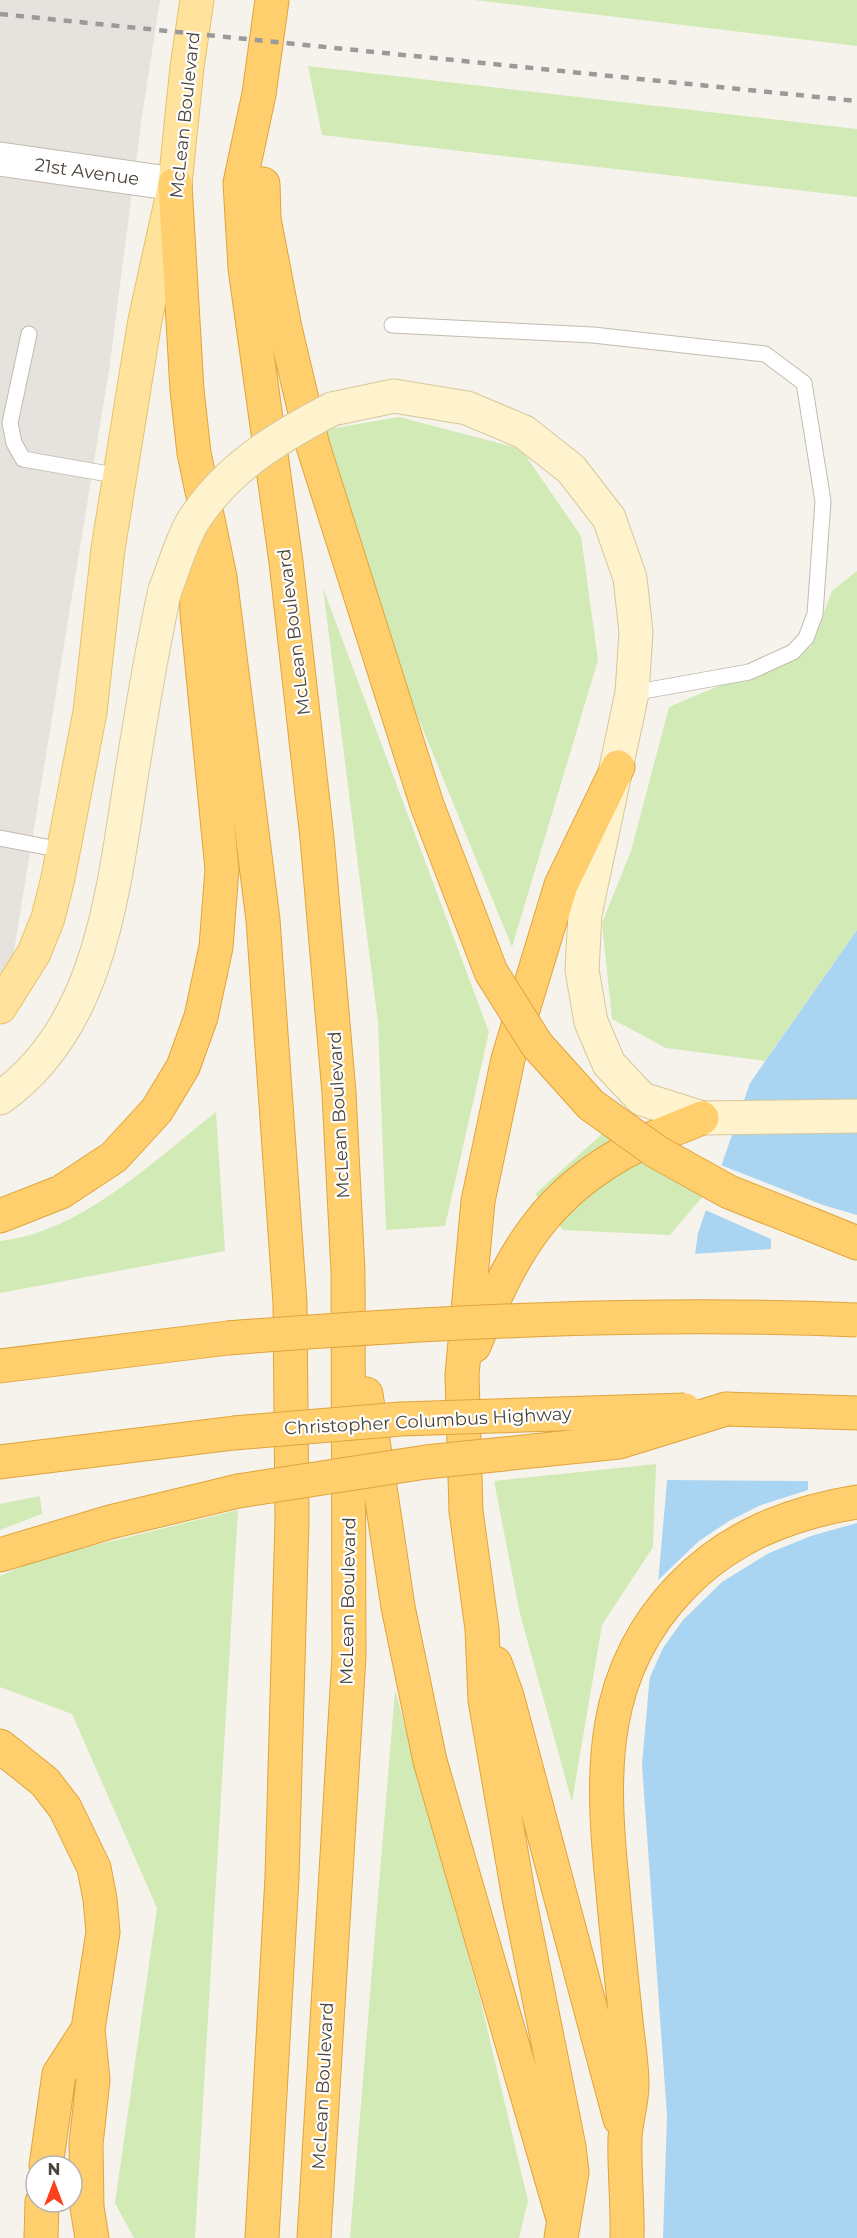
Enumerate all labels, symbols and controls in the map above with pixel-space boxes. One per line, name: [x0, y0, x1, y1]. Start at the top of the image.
street label: McLean Boulevard: [165, 31, 205, 199]
street label: 21st Avenue: [33, 154, 141, 190]
street label: McLean Boulevard: [273, 547, 315, 717]
street label: McLean Boulevard: [324, 1031, 354, 1199]
street label: Christopher Columbus Highway: [284, 1402, 573, 1440]
street label: McLean Boulevard: [336, 1517, 360, 1685]
street label: McLean Boulevard: [308, 2002, 338, 2170]
north arrow: [24, 2154, 84, 2214]
text: N: [48, 2160, 60, 2179]

